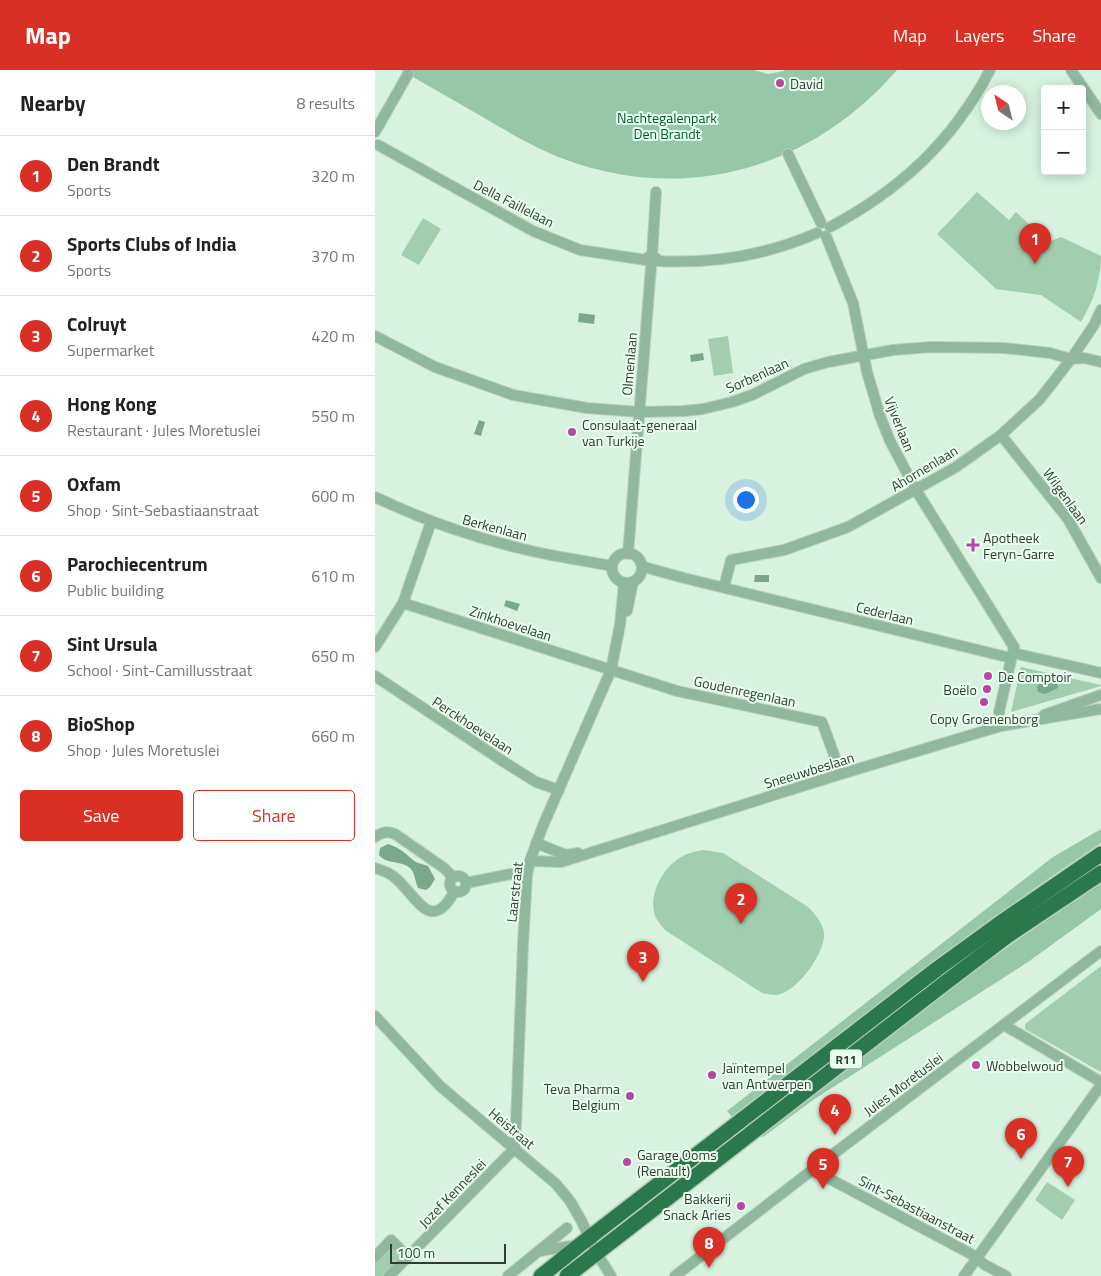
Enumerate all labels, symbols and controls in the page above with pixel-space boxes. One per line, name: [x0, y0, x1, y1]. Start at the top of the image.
text: Map: [25, 17, 71, 53]
text: Map: [893, 22, 927, 49]
text: Layers: [955, 22, 1004, 49]
text: Share: [1032, 22, 1076, 49]
place label: David: [790, 73, 823, 94]
marker: David: [774, 77, 786, 89]
north arrow: [981, 85, 1026, 130]
map controls: [1041, 85, 1086, 175]
button: +: [1041, 85, 1086, 130]
text: Nearby: [20, 87, 85, 119]
text: 8 results: [296, 91, 355, 115]
park label: Nachtegalenpark Den Brandt: [617, 107, 717, 144]
button: −: [1041, 130, 1086, 175]
text: Den Brandt: [67, 149, 160, 178]
text: 1: [32, 164, 40, 188]
text: 320 m: [311, 164, 355, 188]
street label: Della Faillelaan: [470, 174, 558, 232]
text: Sports: [67, 178, 111, 202]
pin: 1: [1019, 223, 1051, 264]
text: Sports Clubs of India: [67, 229, 236, 258]
text: 2: [32, 244, 40, 268]
text: 370 m: [311, 244, 355, 268]
text: Sports: [67, 258, 111, 282]
text: Colruyt: [67, 309, 126, 338]
text: 3: [32, 324, 40, 348]
text: 420 m: [311, 324, 355, 348]
street label: Olmenlaan: [616, 331, 642, 397]
text: Supermarket: [67, 338, 154, 362]
street label: Sorbenlaan: [722, 352, 792, 398]
text: Hong Kong: [67, 389, 156, 418]
street label: Vijverlaan: [879, 393, 921, 455]
text: 4: [32, 404, 40, 428]
text: 550 m: [311, 404, 355, 428]
place label: Consulaat-generaal van Turkije: [582, 414, 697, 451]
text: Restaurant · Jules Moretuslei: [67, 418, 261, 442]
marker: Consulaat-generaal van Turkije: [566, 426, 578, 438]
street label: Ahornenlaan: [886, 440, 962, 496]
street label: Wilgenlaan: [1038, 463, 1094, 529]
text: Oxfam: [67, 469, 121, 498]
text: 5: [32, 484, 40, 508]
text: 600 m: [311, 484, 355, 508]
your location: [733, 487, 759, 513]
text: Shop · Sint-Sebastiaanstraat: [67, 498, 259, 522]
street label: Berkenlaan: [460, 508, 530, 546]
place label: Apotheek Feryn-Garre: [983, 527, 1055, 564]
marker: Apotheek Feryn-Garre: [967, 539, 979, 551]
text: Parochiecentrum: [67, 549, 208, 578]
text: 6: [32, 564, 40, 588]
text: 610 m: [311, 564, 355, 588]
text: Public building: [67, 578, 164, 602]
street label: Cederlaan: [854, 596, 916, 630]
street label: Zinkhoevelaan: [467, 600, 555, 646]
text: Sint Ursula: [67, 629, 158, 658]
text: 7: [32, 644, 40, 668]
text: 650 m: [311, 644, 355, 668]
text: School · Sint-Camillusstraat: [67, 658, 253, 682]
place label: De Comptoir: [998, 666, 1071, 687]
street label: Goudenregenlaan: [692, 670, 798, 712]
marker: De Comptoir: [982, 670, 994, 682]
place label: Boëlo: [943, 679, 977, 700]
marker: Boëlo: [981, 683, 993, 695]
street label: Perckhoevelaan: [428, 691, 518, 759]
marker: Copy Groenenborg: [978, 696, 990, 708]
place label: Copy Groenenborg: [930, 708, 1038, 729]
text: BioShop: [67, 709, 135, 738]
text: 8: [32, 724, 40, 748]
text: 660 m: [311, 724, 355, 748]
text: Shop · Jules Moretuslei: [67, 738, 220, 762]
street label: Sneeuwbeslaan: [761, 746, 857, 794]
button: Save: [20, 790, 183, 841]
button: Share: [193, 790, 355, 841]
street label: Laarstraat: [500, 861, 528, 923]
pin: 2: [725, 883, 757, 924]
pin: 3: [627, 941, 659, 982]
street label: Jules Moretuslei: [859, 1047, 947, 1121]
road number: R11: [830, 1050, 862, 1069]
place label: Wobbelwoud: [986, 1055, 1063, 1076]
place label: Jaïntempel van Antwerpen: [722, 1057, 811, 1094]
marker: Wobbelwoud: [970, 1059, 982, 1071]
marker: Jaïntempel van Antwerpen: [706, 1069, 718, 1081]
place label: Teva Pharma Belgium: [544, 1078, 620, 1115]
marker: Teva Pharma Belgium: [624, 1090, 636, 1102]
pin: 4: [819, 1094, 851, 1135]
street label: Heistraat: [484, 1102, 540, 1154]
pin: 6: [1005, 1118, 1037, 1159]
place label: Garage Ooms (Renault): [637, 1144, 717, 1181]
pin: 7: [1052, 1146, 1084, 1187]
pin: 5: [807, 1148, 839, 1189]
street label: Jozef Kenneslei: [413, 1154, 491, 1232]
marker: Garage Ooms (Renault): [621, 1156, 633, 1168]
street label: Sint-Sebastiaanstraat: [855, 1170, 979, 1249]
place label: Bakkerij Snack Aries: [663, 1188, 731, 1225]
marker: Bakkerij Snack Aries: [735, 1200, 747, 1212]
pin: 8: [693, 1227, 725, 1268]
scale bar: [390, 1241, 506, 1264]
text: 100 m: [397, 1242, 435, 1263]

